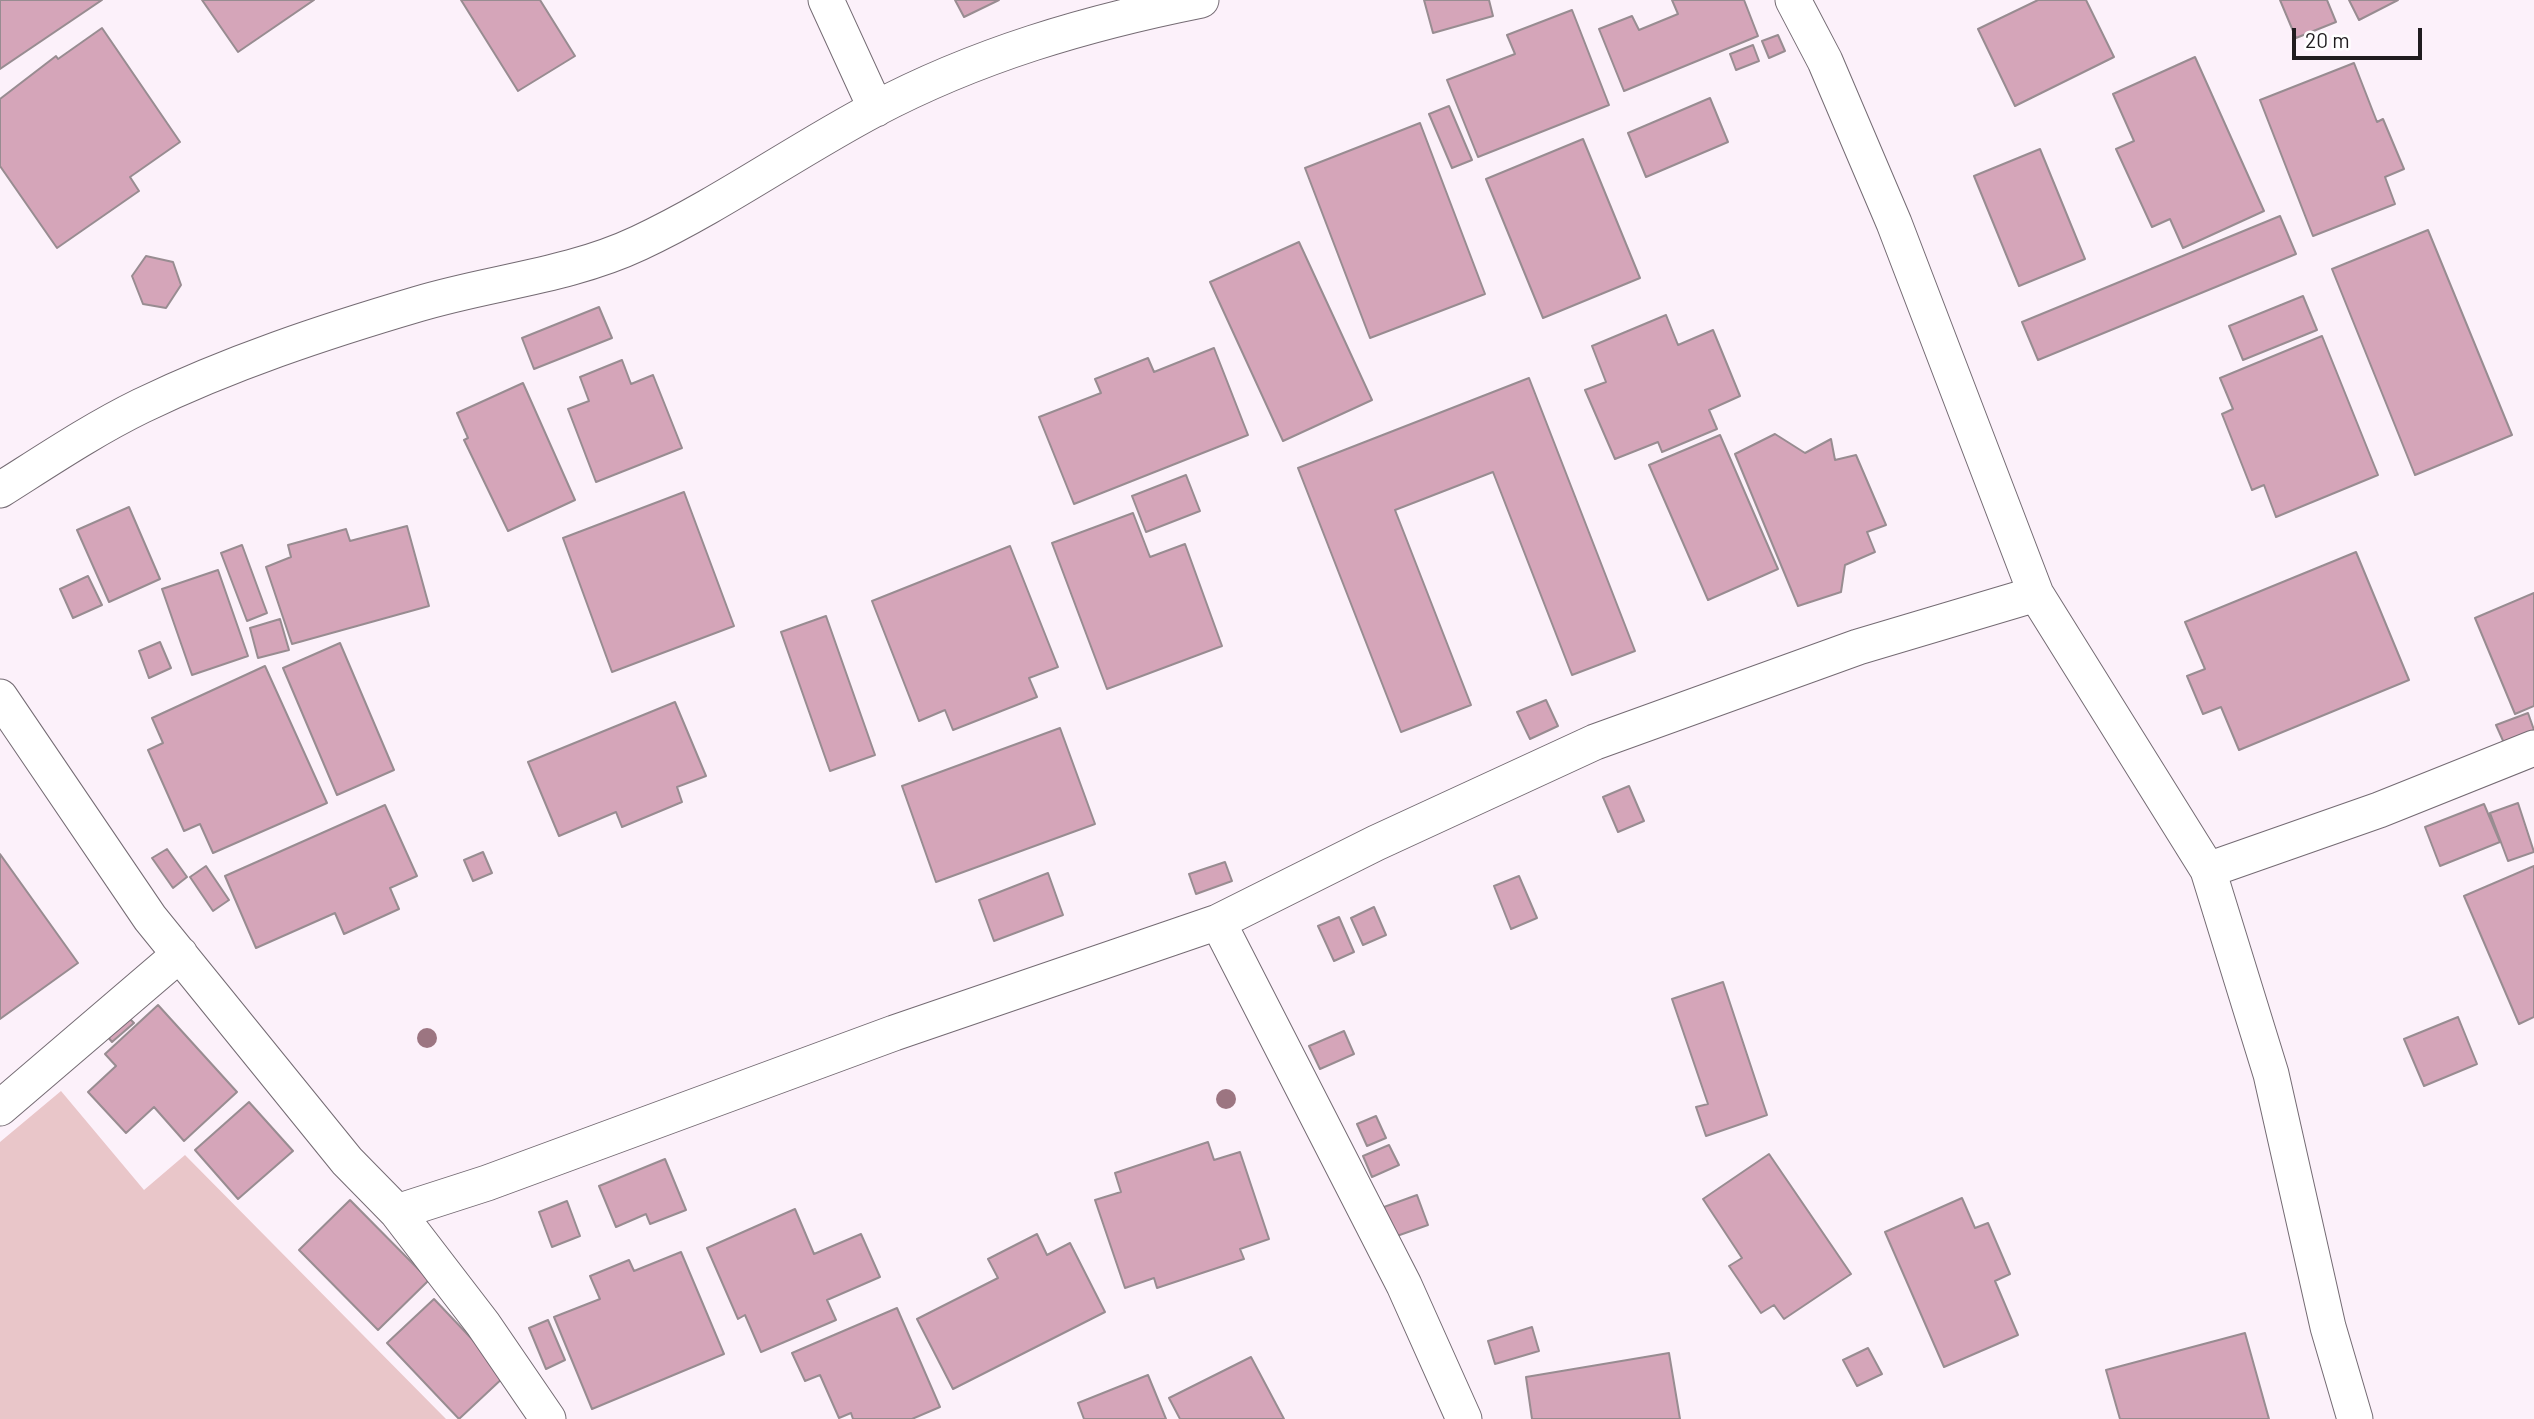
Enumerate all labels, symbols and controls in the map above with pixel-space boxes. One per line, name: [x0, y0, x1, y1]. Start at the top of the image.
scale bar: [2296, 14, 2426, 58]
text: 20 m: [2305, 27, 2350, 52]

